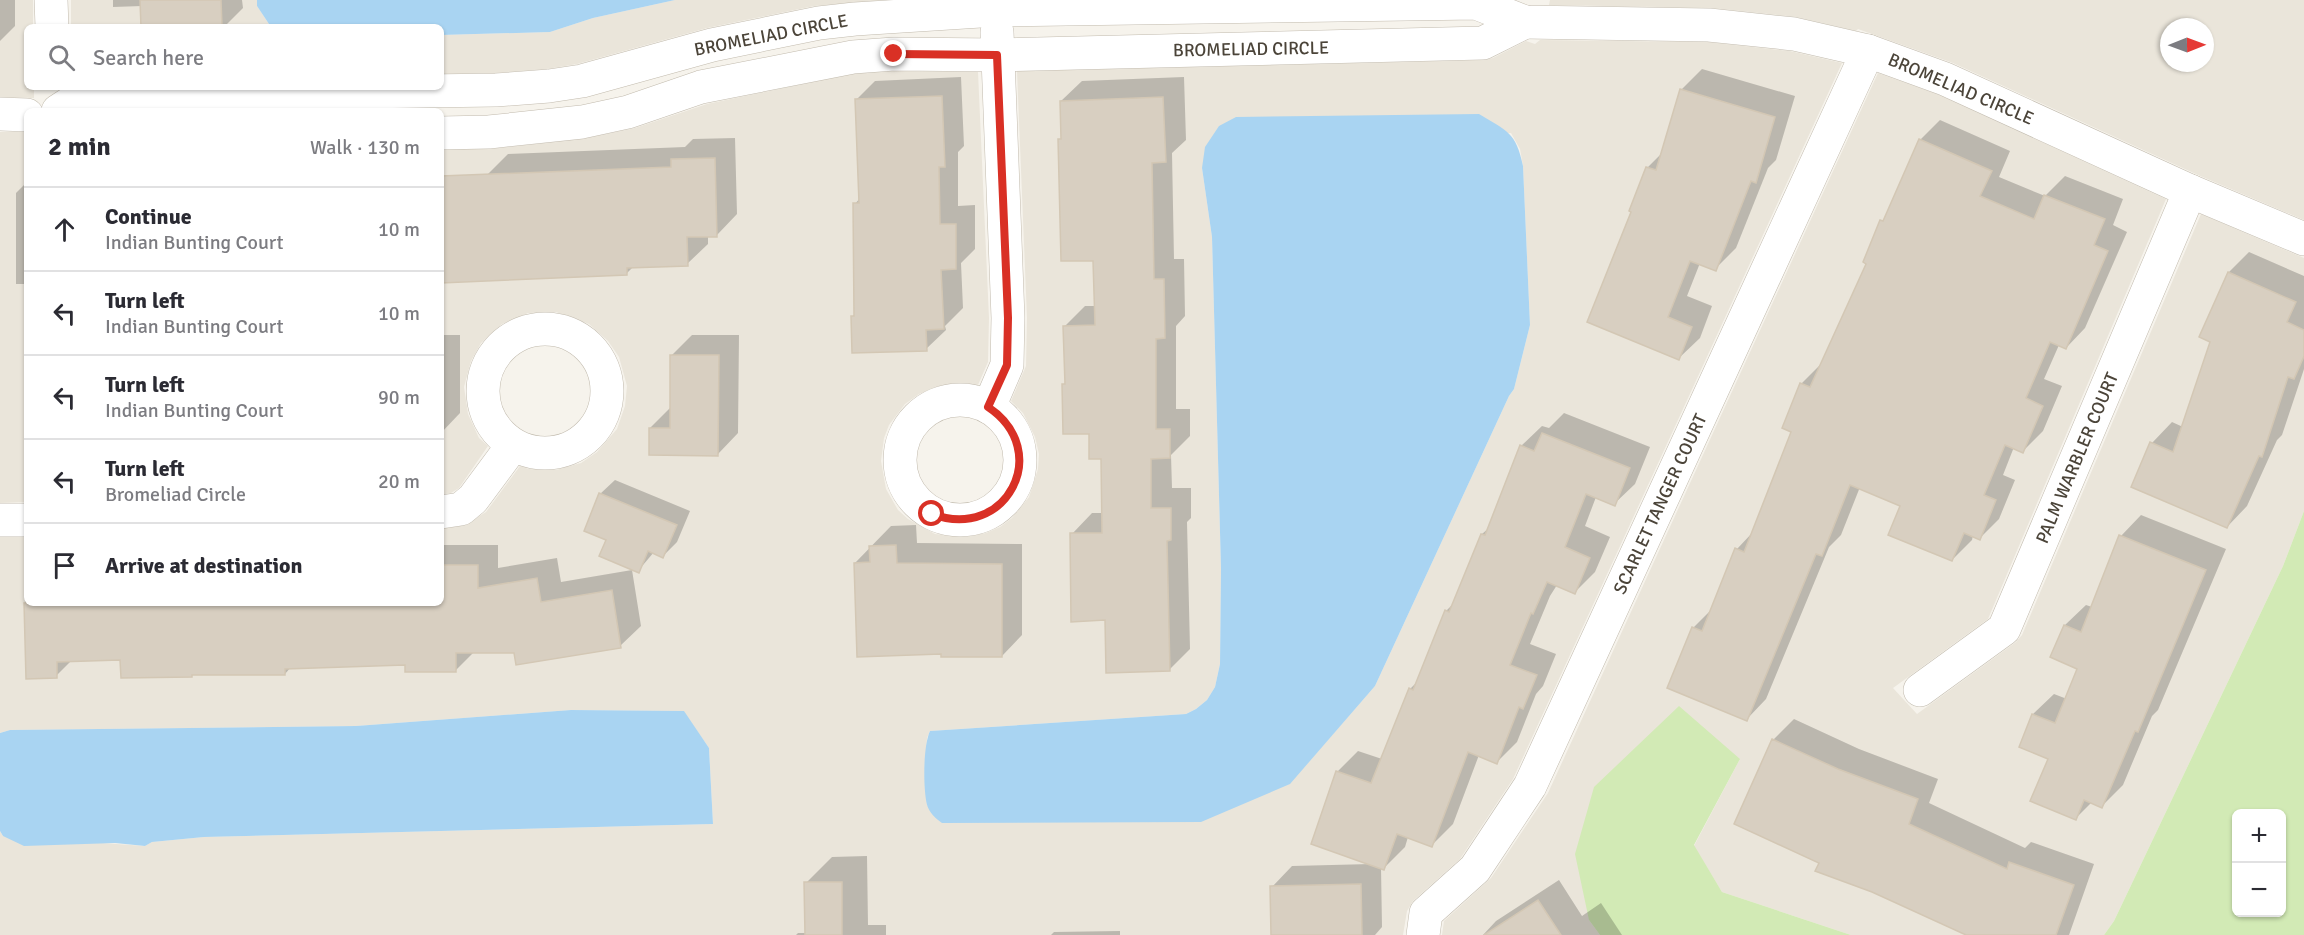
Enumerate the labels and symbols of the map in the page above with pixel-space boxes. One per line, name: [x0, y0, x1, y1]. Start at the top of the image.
street label: BROMELIAD CIRCLE: [692, 9, 850, 61]
north arrow: [2160, 18, 2214, 72]
street label: BROMELIAD CIRCLE: [1173, 37, 1329, 61]
route end: [880, 40, 906, 66]
street label: BROMELIAD CIRCLE: [1885, 48, 2037, 130]
street label: PALM WARBLER COURT: [2031, 369, 2123, 547]
street label: SCARLET TANGER COURT: [1609, 410, 1712, 598]
route start: [918, 500, 944, 526]

